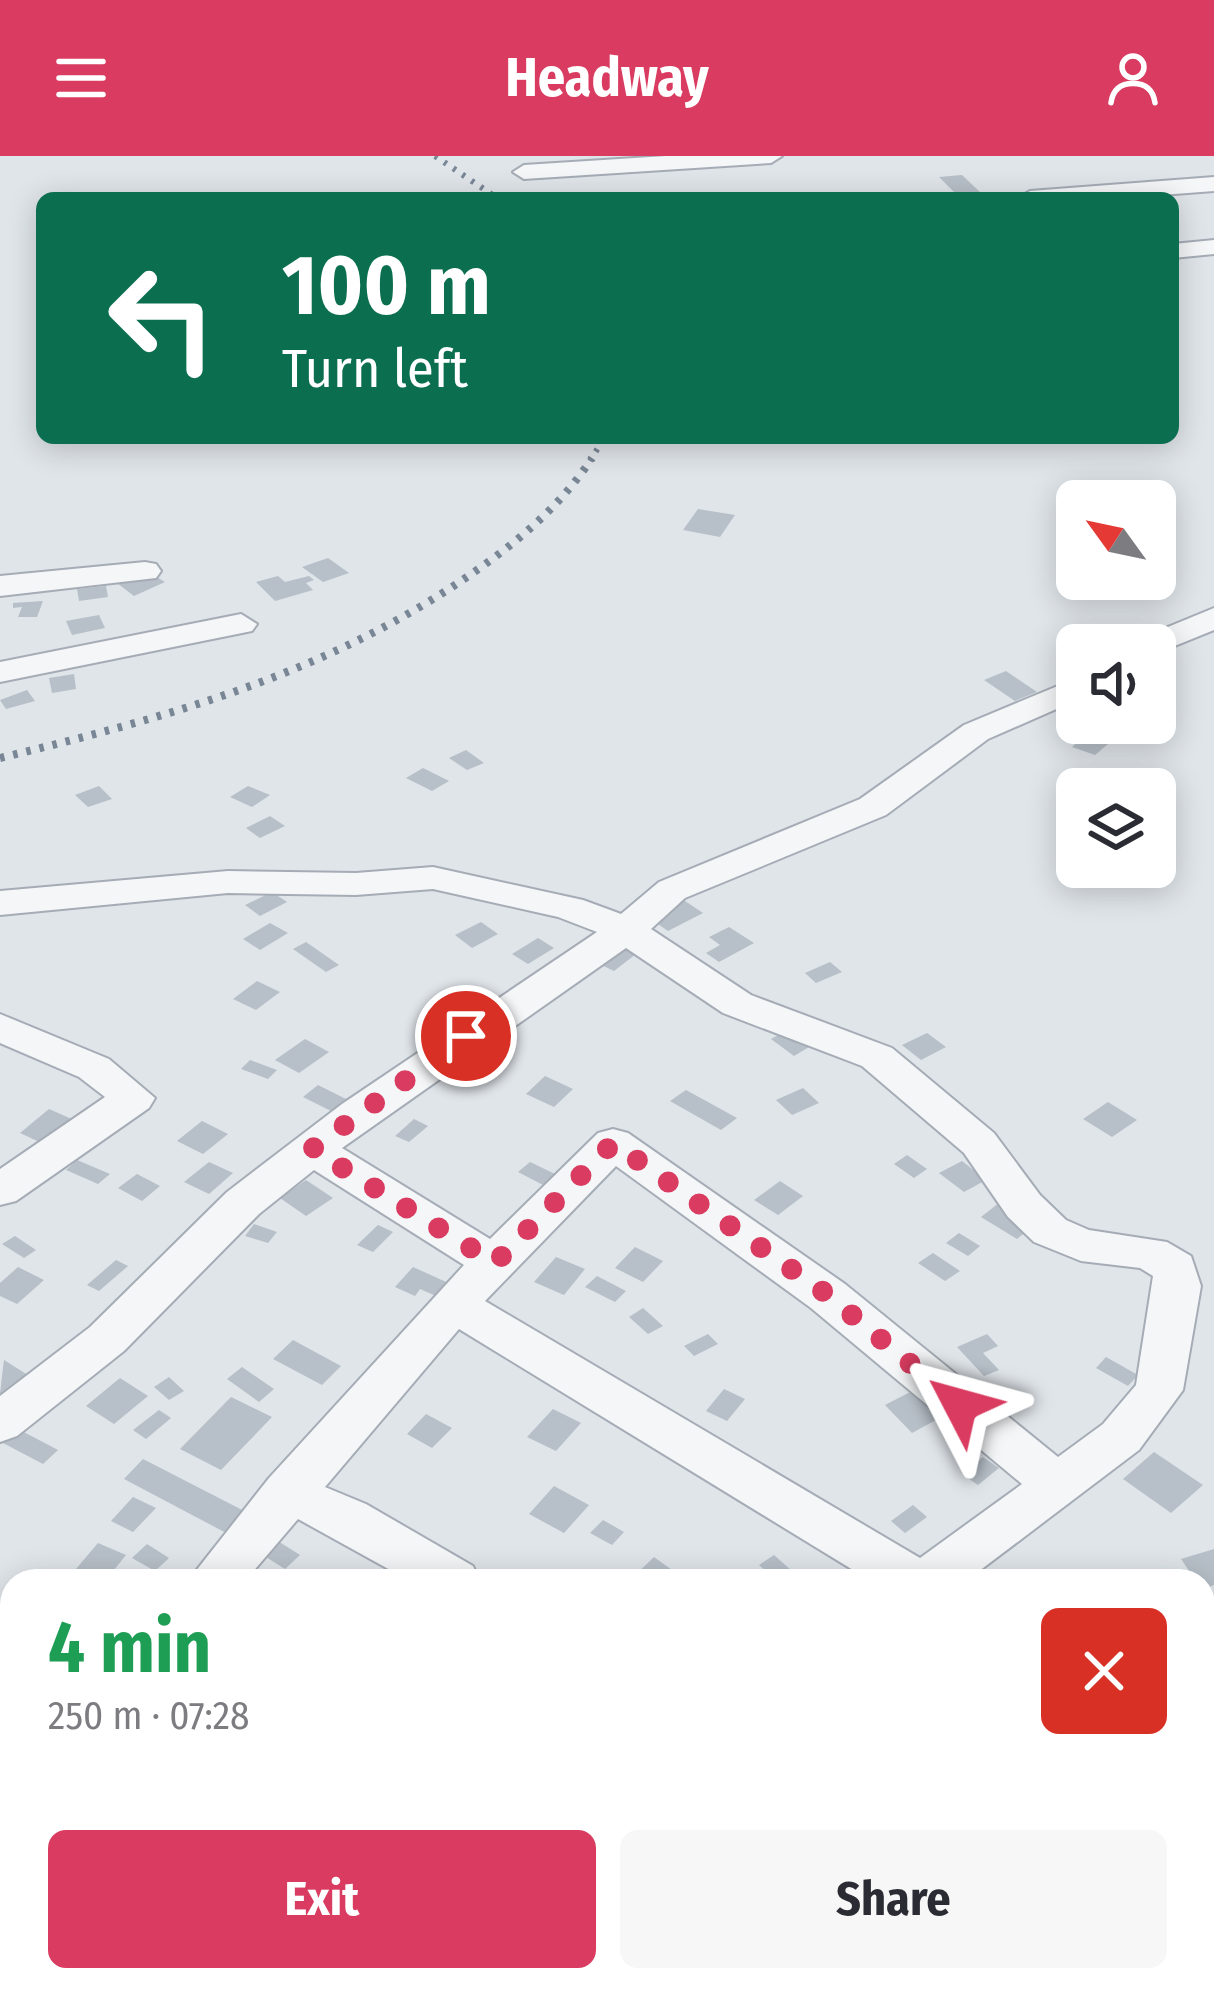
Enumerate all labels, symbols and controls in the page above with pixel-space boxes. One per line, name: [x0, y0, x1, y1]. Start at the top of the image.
icon: menu: [48, 45, 114, 111]
icon: person: [1100, 45, 1166, 111]
text: Headway: [505, 46, 709, 110]
text: 100 m: [282, 235, 491, 336]
icon: left: [84, 240, 240, 396]
text: Turn left: [282, 337, 468, 401]
north arrow: [1056, 480, 1176, 600]
map controls: [1056, 480, 1176, 888]
button: sound: [1056, 624, 1176, 744]
button: layers: [1056, 768, 1176, 888]
pin: [415, 985, 517, 1087]
icon: arrive: [433, 1003, 499, 1069]
position arrow: [897, 1342, 1023, 1468]
text: 4 min: [48, 1605, 211, 1691]
button: close: [1041, 1608, 1167, 1734]
text: 250 m · 07:28: [48, 1693, 250, 1739]
button: Exit: [48, 1830, 596, 1968]
button: Share: [620, 1830, 1167, 1968]

